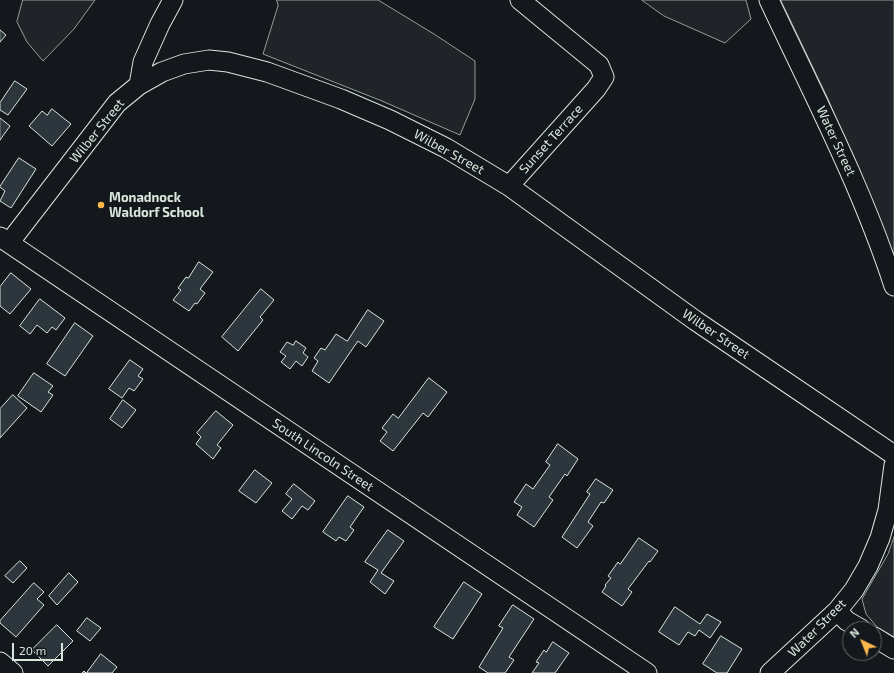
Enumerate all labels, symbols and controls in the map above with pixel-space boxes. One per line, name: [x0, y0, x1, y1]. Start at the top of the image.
street label: Wilber Street: [66, 96, 128, 166]
street label: Sunset Terrace: [516, 101, 586, 177]
street label: Water Street: [813, 104, 859, 178]
street label: Wilber Street: [411, 126, 487, 178]
place label: Monadnock Waldorf School: [109, 190, 204, 221]
marker: Monadnock Waldorf School: [96, 200, 106, 210]
street label: Wilber Street: [679, 306, 753, 362]
street label: South Lincoln Street: [269, 415, 377, 495]
street label: Water Street: [785, 596, 849, 660]
north arrow: [842, 621, 882, 661]
text: N: [847, 625, 861, 640]
scale bar: [14, 635, 65, 661]
text: 20 m: [19, 643, 46, 657]

